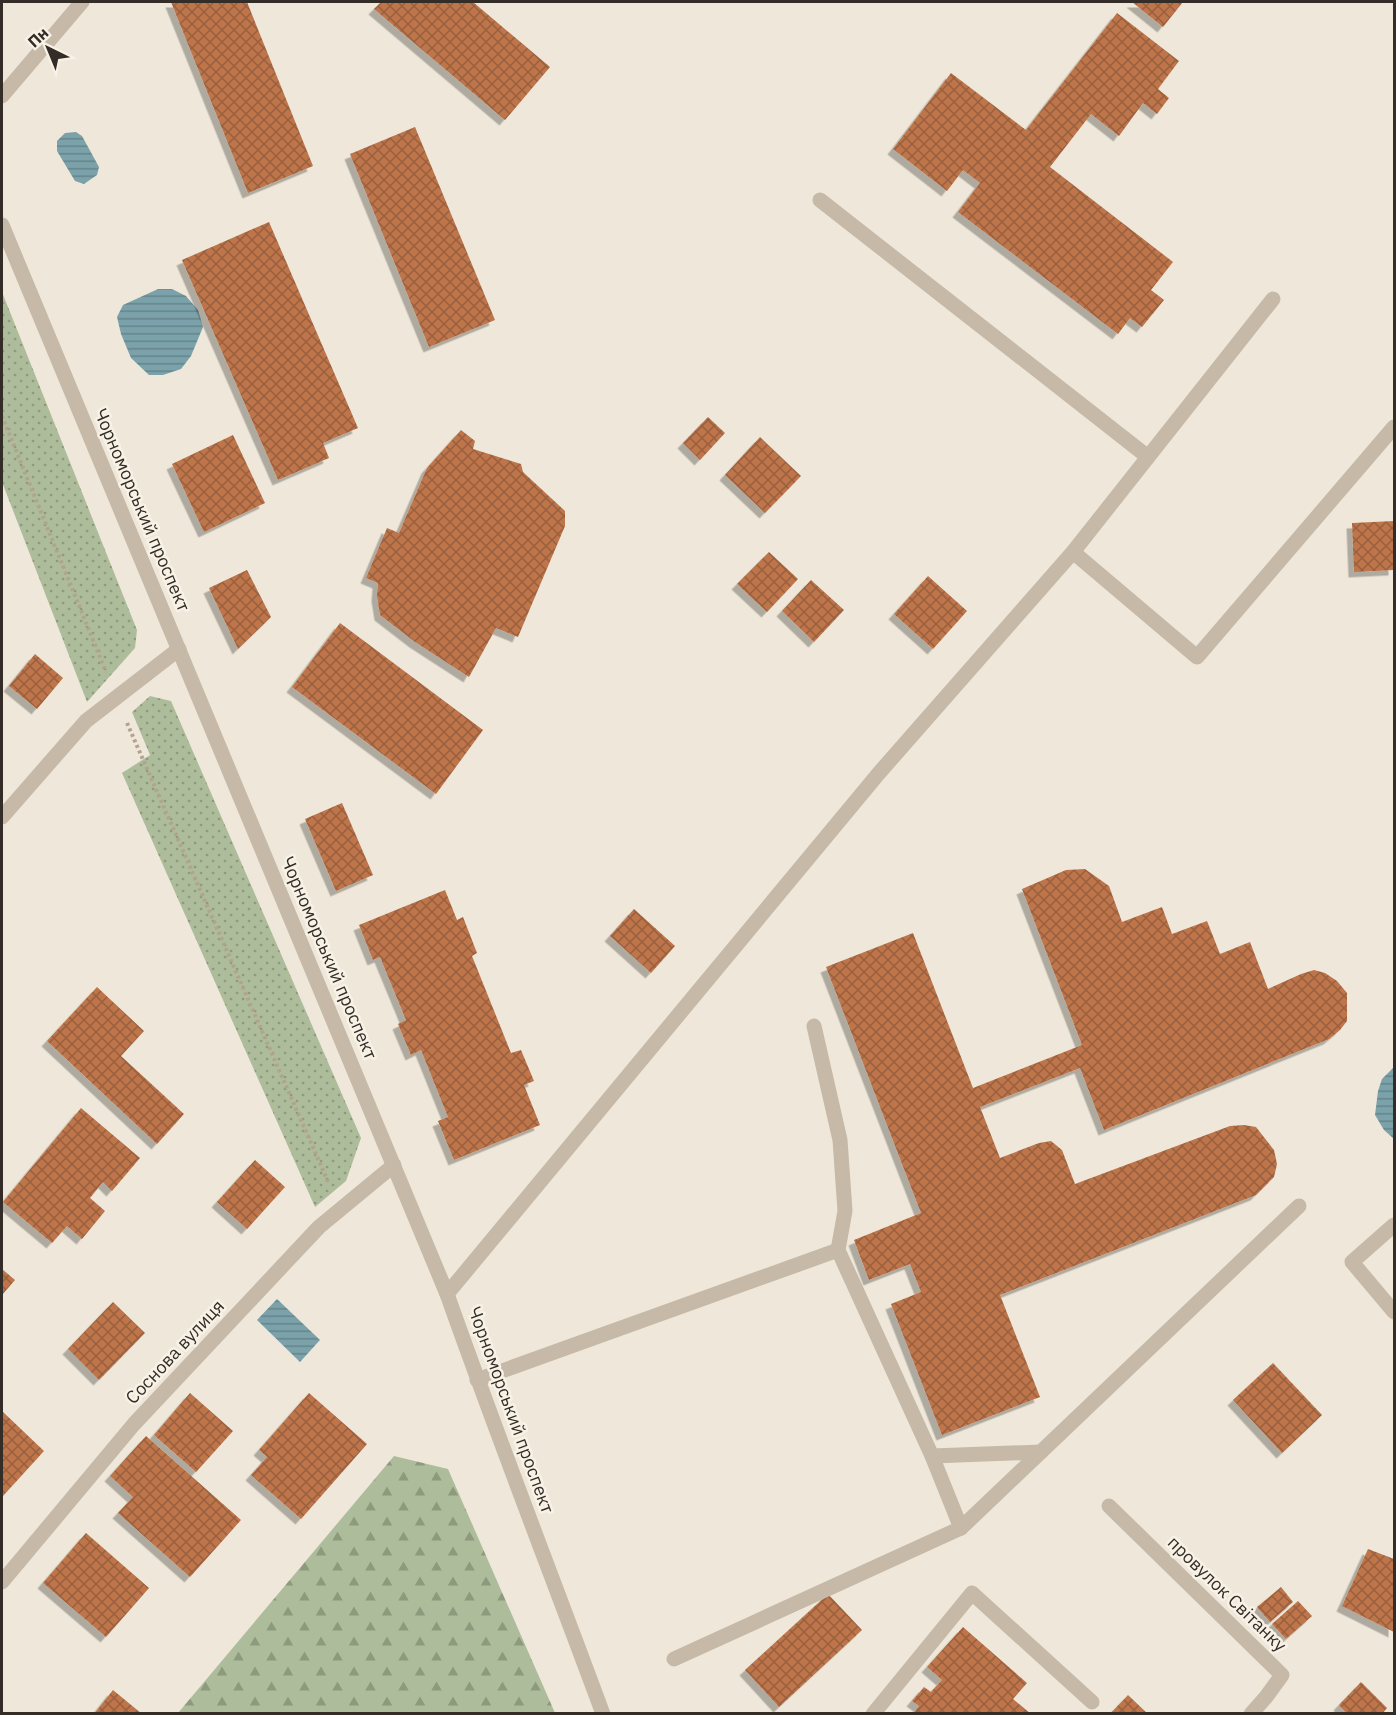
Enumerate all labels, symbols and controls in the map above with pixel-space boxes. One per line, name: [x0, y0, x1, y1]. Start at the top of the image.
north arrow: [18, 18, 78, 78]
text: Пн: [23, 23, 52, 52]
street label: Чорноморський проспект: [89, 405, 196, 615]
street label: Чорноморський проспект: [276, 853, 383, 1063]
street label: Соснова вулиця: [120, 1295, 229, 1409]
street label: Чорноморський проспект: [463, 1303, 560, 1517]
street label: провулок Світанку: [1163, 1531, 1292, 1656]

